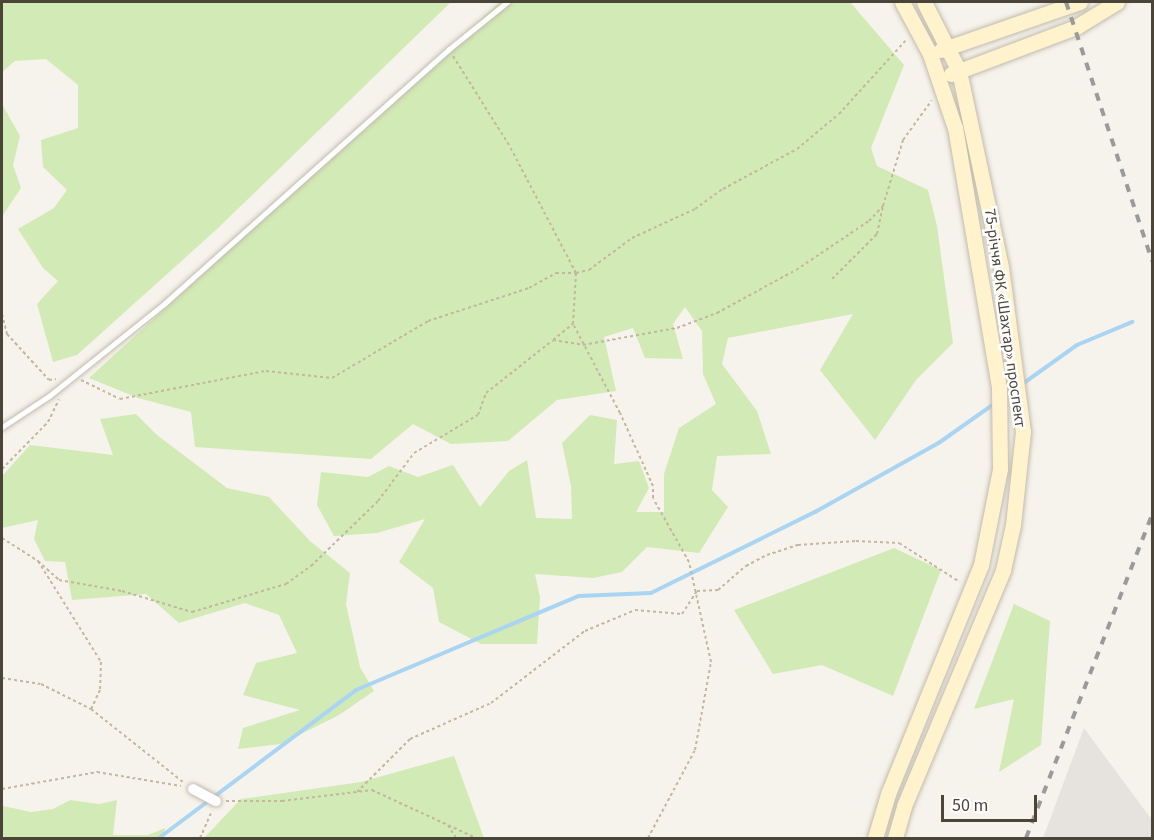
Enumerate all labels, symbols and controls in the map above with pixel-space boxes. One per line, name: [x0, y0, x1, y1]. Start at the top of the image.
street label: 75-річчя ФК «Шахтар» проспект: [980, 207, 1030, 429]
scale bar: [944, 783, 1040, 821]
text: 50 m: [952, 793, 988, 818]

